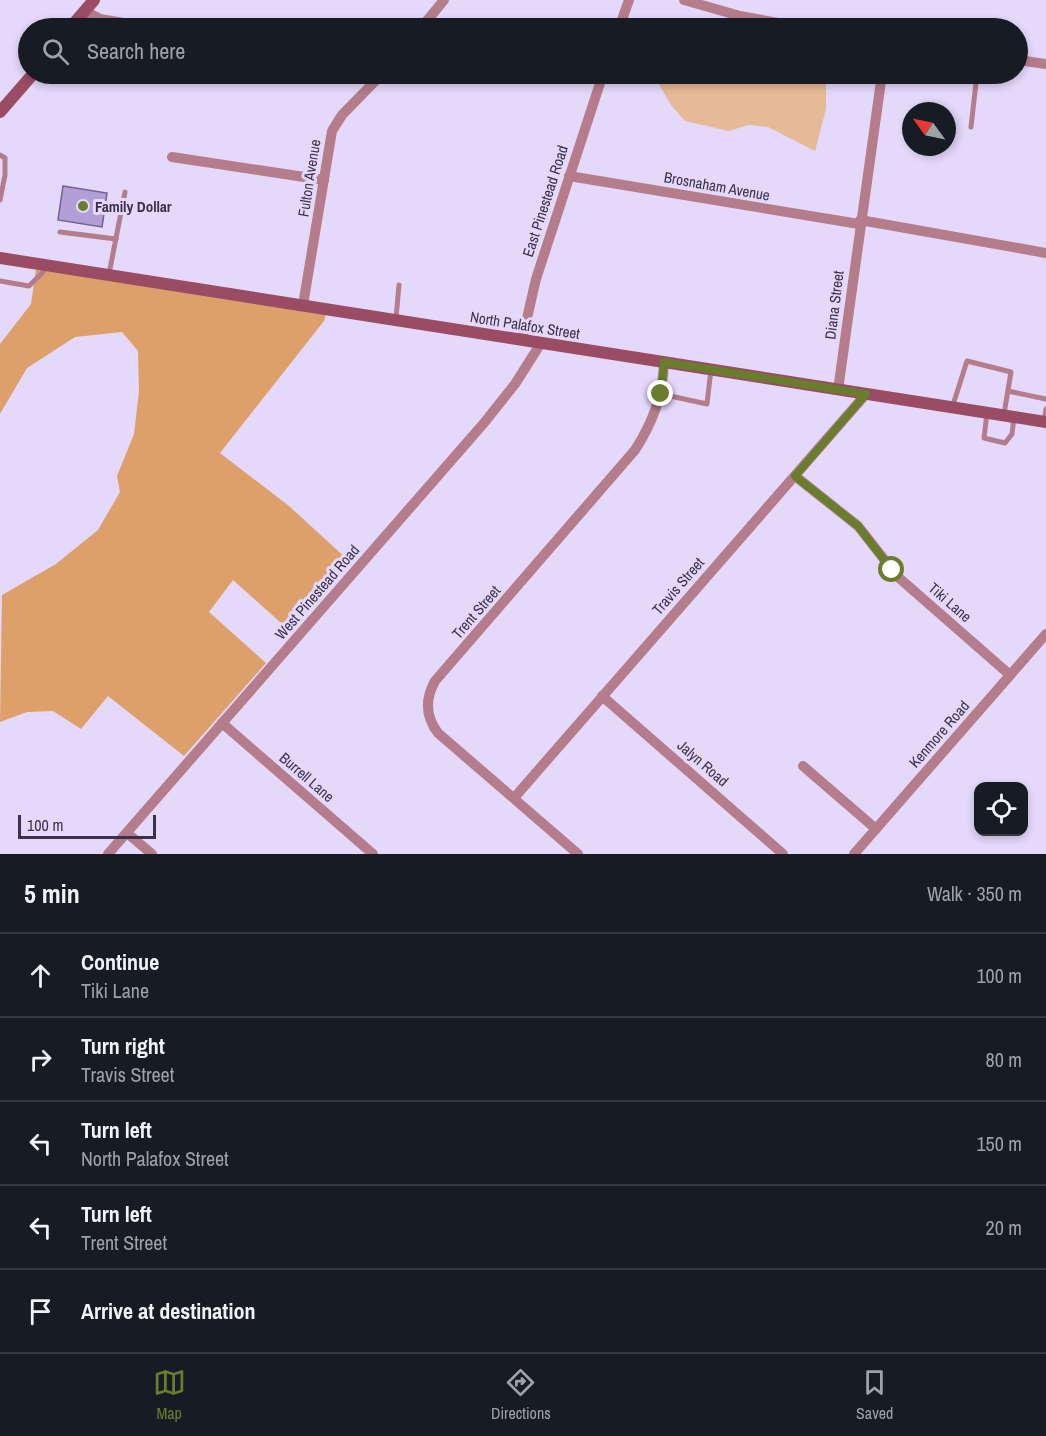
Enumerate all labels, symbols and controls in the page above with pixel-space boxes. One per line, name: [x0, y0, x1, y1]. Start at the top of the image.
search box: [18, 18, 1028, 84]
icon: search: [39, 35, 72, 68]
text: Search here: [87, 36, 185, 66]
north arrow: [902, 102, 956, 156]
street label: Fulton Avenue: [292, 137, 326, 218]
street label: East Pinestead Road: [517, 142, 573, 260]
street label: Brosnaham Avenue: [662, 166, 772, 206]
place label: Family Dollar: [95, 196, 172, 217]
marker: Family Dollar: [76, 199, 90, 213]
street label: Diana Street: [819, 269, 849, 341]
street label: North Palafox Street: [469, 306, 582, 344]
route end: [647, 380, 673, 406]
street label: West Pinestead Road: [270, 540, 364, 644]
street label: Travis Street: [647, 552, 709, 619]
route start: [878, 556, 904, 582]
street label: Tiki Lane: [924, 577, 976, 627]
street label: Trent Street: [447, 580, 505, 643]
street label: Kenmore Road: [904, 696, 974, 772]
street label: Jalyn Road: [673, 735, 733, 791]
street label: Burrell Lane: [275, 747, 339, 807]
map controls: [974, 782, 1028, 836]
button: locate: [974, 782, 1028, 836]
scale bar: [18, 812, 156, 840]
text: 100 m: [27, 814, 63, 836]
text: 5 min: [24, 876, 80, 911]
text: Walk · 350 m: [927, 880, 1022, 907]
text: Continue: [81, 947, 159, 977]
icon: ahead: [24, 959, 57, 992]
text: 100 m: [976, 962, 1022, 989]
text: Tiki Lane: [81, 977, 149, 1004]
text: Turn right: [81, 1031, 165, 1061]
icon: right: [24, 1043, 57, 1076]
text: 80 m: [986, 1046, 1022, 1073]
text: Travis Street: [81, 1061, 174, 1088]
text: Turn left: [81, 1115, 152, 1145]
icon: left: [24, 1127, 57, 1160]
text: 150 m: [976, 1130, 1022, 1157]
text: North Palafox Street: [81, 1145, 229, 1172]
text: Turn left: [81, 1199, 152, 1229]
icon: left: [24, 1211, 57, 1244]
text: 20 m: [986, 1214, 1022, 1241]
text: Trent Street: [81, 1229, 167, 1256]
icon: arrive: [24, 1295, 57, 1328]
text: Arrive at destination: [81, 1296, 255, 1326]
tab: Map: [153, 1366, 186, 1424]
tab: Directions: [491, 1366, 551, 1424]
tab: Saved: [856, 1366, 893, 1424]

